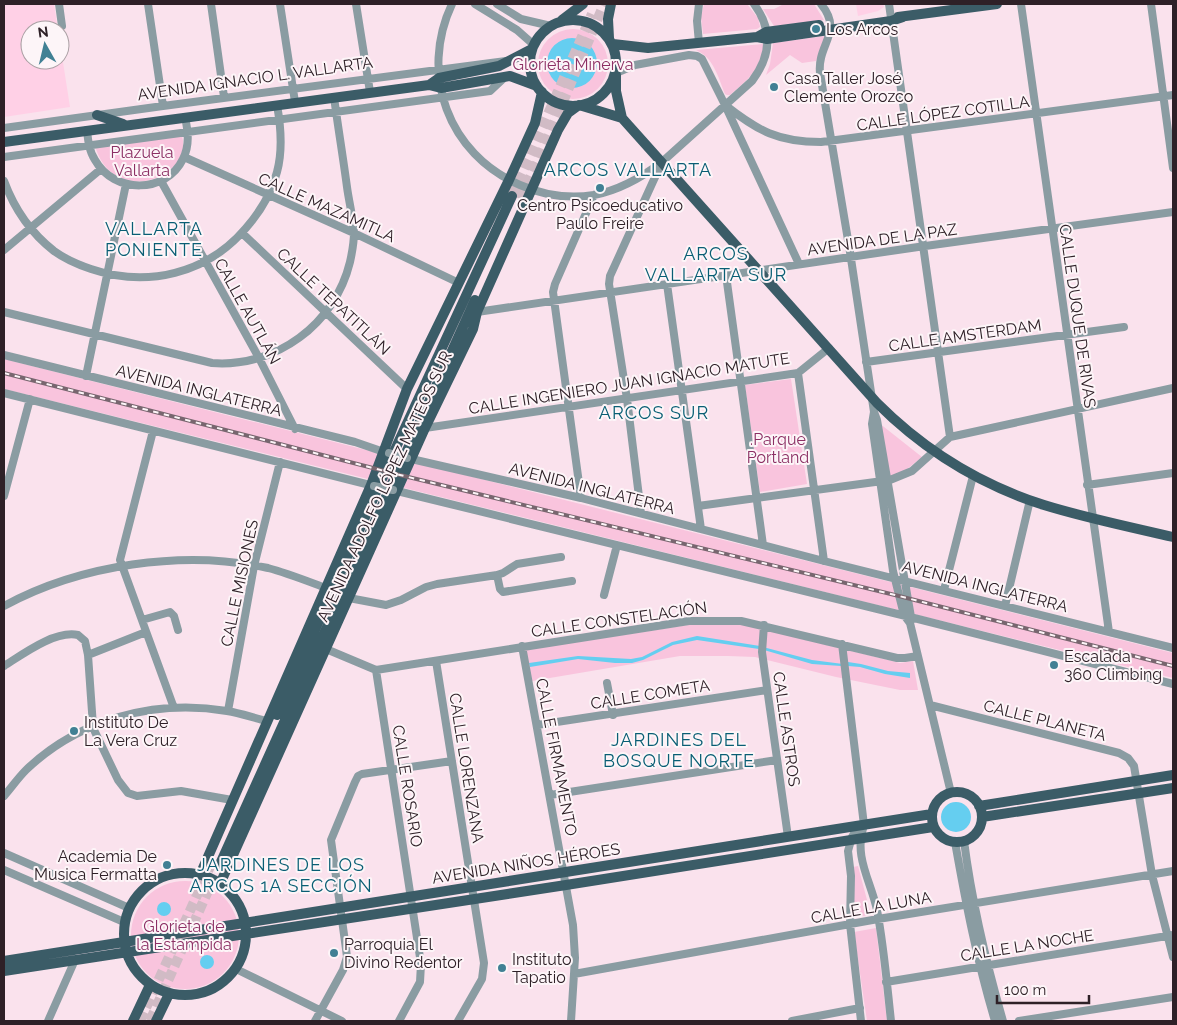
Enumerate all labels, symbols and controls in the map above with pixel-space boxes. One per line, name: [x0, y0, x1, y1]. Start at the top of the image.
north arrow: [20, 20, 70, 70]
place label: Los Arcos: [826, 20, 898, 39]
text: N: [37, 23, 50, 41]
marker: Los Arcos: [810, 23, 822, 35]
street label: AVENIDA IGNACIO L. VALLARTA: [136, 53, 374, 104]
park label: Glorieta Minerva: [513, 55, 633, 74]
place label: Casa Taller José Clemente Orozco: [784, 69, 913, 106]
marker: Casa Taller José Clemente Orozco: [768, 81, 780, 93]
street label: CALLE LÓPEZ COTILLA: [855, 91, 1031, 135]
park label: Plazuela Vallarta: [111, 143, 173, 180]
district label: ARCOS VALLARTA: [544, 159, 712, 180]
street label: CALLE MAZAMITLA: [255, 169, 398, 246]
marker: Centro Psicoeducativo Paulo Freire: [594, 182, 606, 194]
place label: Centro Psicoeducativo Paulo Freire: [517, 196, 683, 233]
district label: VALLARTA PONIENTE: [105, 218, 203, 260]
street label: AVENIDA DE LA PAZ: [806, 220, 958, 259]
street label: CALLE DUQUE DE RIVAS: [1055, 223, 1100, 410]
street label: CALLE TEPATITLÁN: [273, 243, 395, 359]
district label: ARCOS VALLARTA SUR: [645, 243, 787, 285]
street label: CALLE AUTLÁN: [211, 254, 285, 368]
street label: CALLE AMSTERDAM: [887, 315, 1043, 356]
street label: AVENIDA ADOLFO LÓPEZ MATEOS SUR: [312, 347, 456, 625]
street label: CALLE INGENIERO JUAN IGNACIO MATUTE: [467, 349, 791, 418]
street label: AVENIDA INGLATERRA: [114, 361, 284, 420]
district label: ARCOS SUR: [599, 402, 709, 423]
park label: .Parque Portland: [747, 430, 809, 467]
street label: AVENIDA INGLATERRA: [507, 459, 677, 518]
street label: CALLE MISIONES: [217, 517, 262, 648]
street label: AVENIDA INGLATERRA: [900, 557, 1070, 616]
street label: CALLE CONSTELACIÓN: [530, 597, 708, 641]
place label: Escalada 360 Climbing: [1064, 647, 1162, 684]
marker: Escalada 360 Climbing: [1048, 659, 1060, 671]
street label: CALLE ASTROS: [769, 670, 804, 788]
street label: CALLE COMETA: [589, 676, 711, 713]
street label: CALLE FIRMAMENTO: [532, 677, 581, 838]
street label: CALLE LORENZANA: [445, 692, 488, 845]
street label: CALLE PLANETA: [982, 696, 1108, 745]
place label: Instituto De La Vera Cruz: [84, 713, 177, 750]
street label: CALLE ROSARIO: [388, 724, 427, 848]
marker: Instituto De La Vera Cruz: [68, 725, 80, 737]
district label: JARDINES DEL BOSQUE NORTE: [603, 729, 755, 771]
street label: AVENIDA NIÑOS HÉROES: [431, 838, 622, 888]
place label: Academia De Musica Fermatta: [34, 847, 157, 884]
district label: JARDINES DE LOS ARCOS 1A SECCIÓN: [189, 854, 373, 896]
marker: Academia De Musica Fermatta: [161, 859, 173, 871]
street label: CALLE LA LUNA: [809, 888, 933, 927]
park label: Glorieta de la Estampida: [136, 917, 232, 954]
street label: CALLE LA NOCHE: [959, 926, 1095, 965]
place label: Parroquia El Divino Redentor: [344, 935, 463, 972]
marker: Parroquia El Divino Redentor: [328, 947, 340, 959]
place label: Instituto Tapatio: [512, 950, 571, 987]
marker: Instituto Tapatio: [496, 962, 508, 974]
scale bar: [997, 972, 1090, 1004]
text: 100 m: [1004, 981, 1046, 999]

